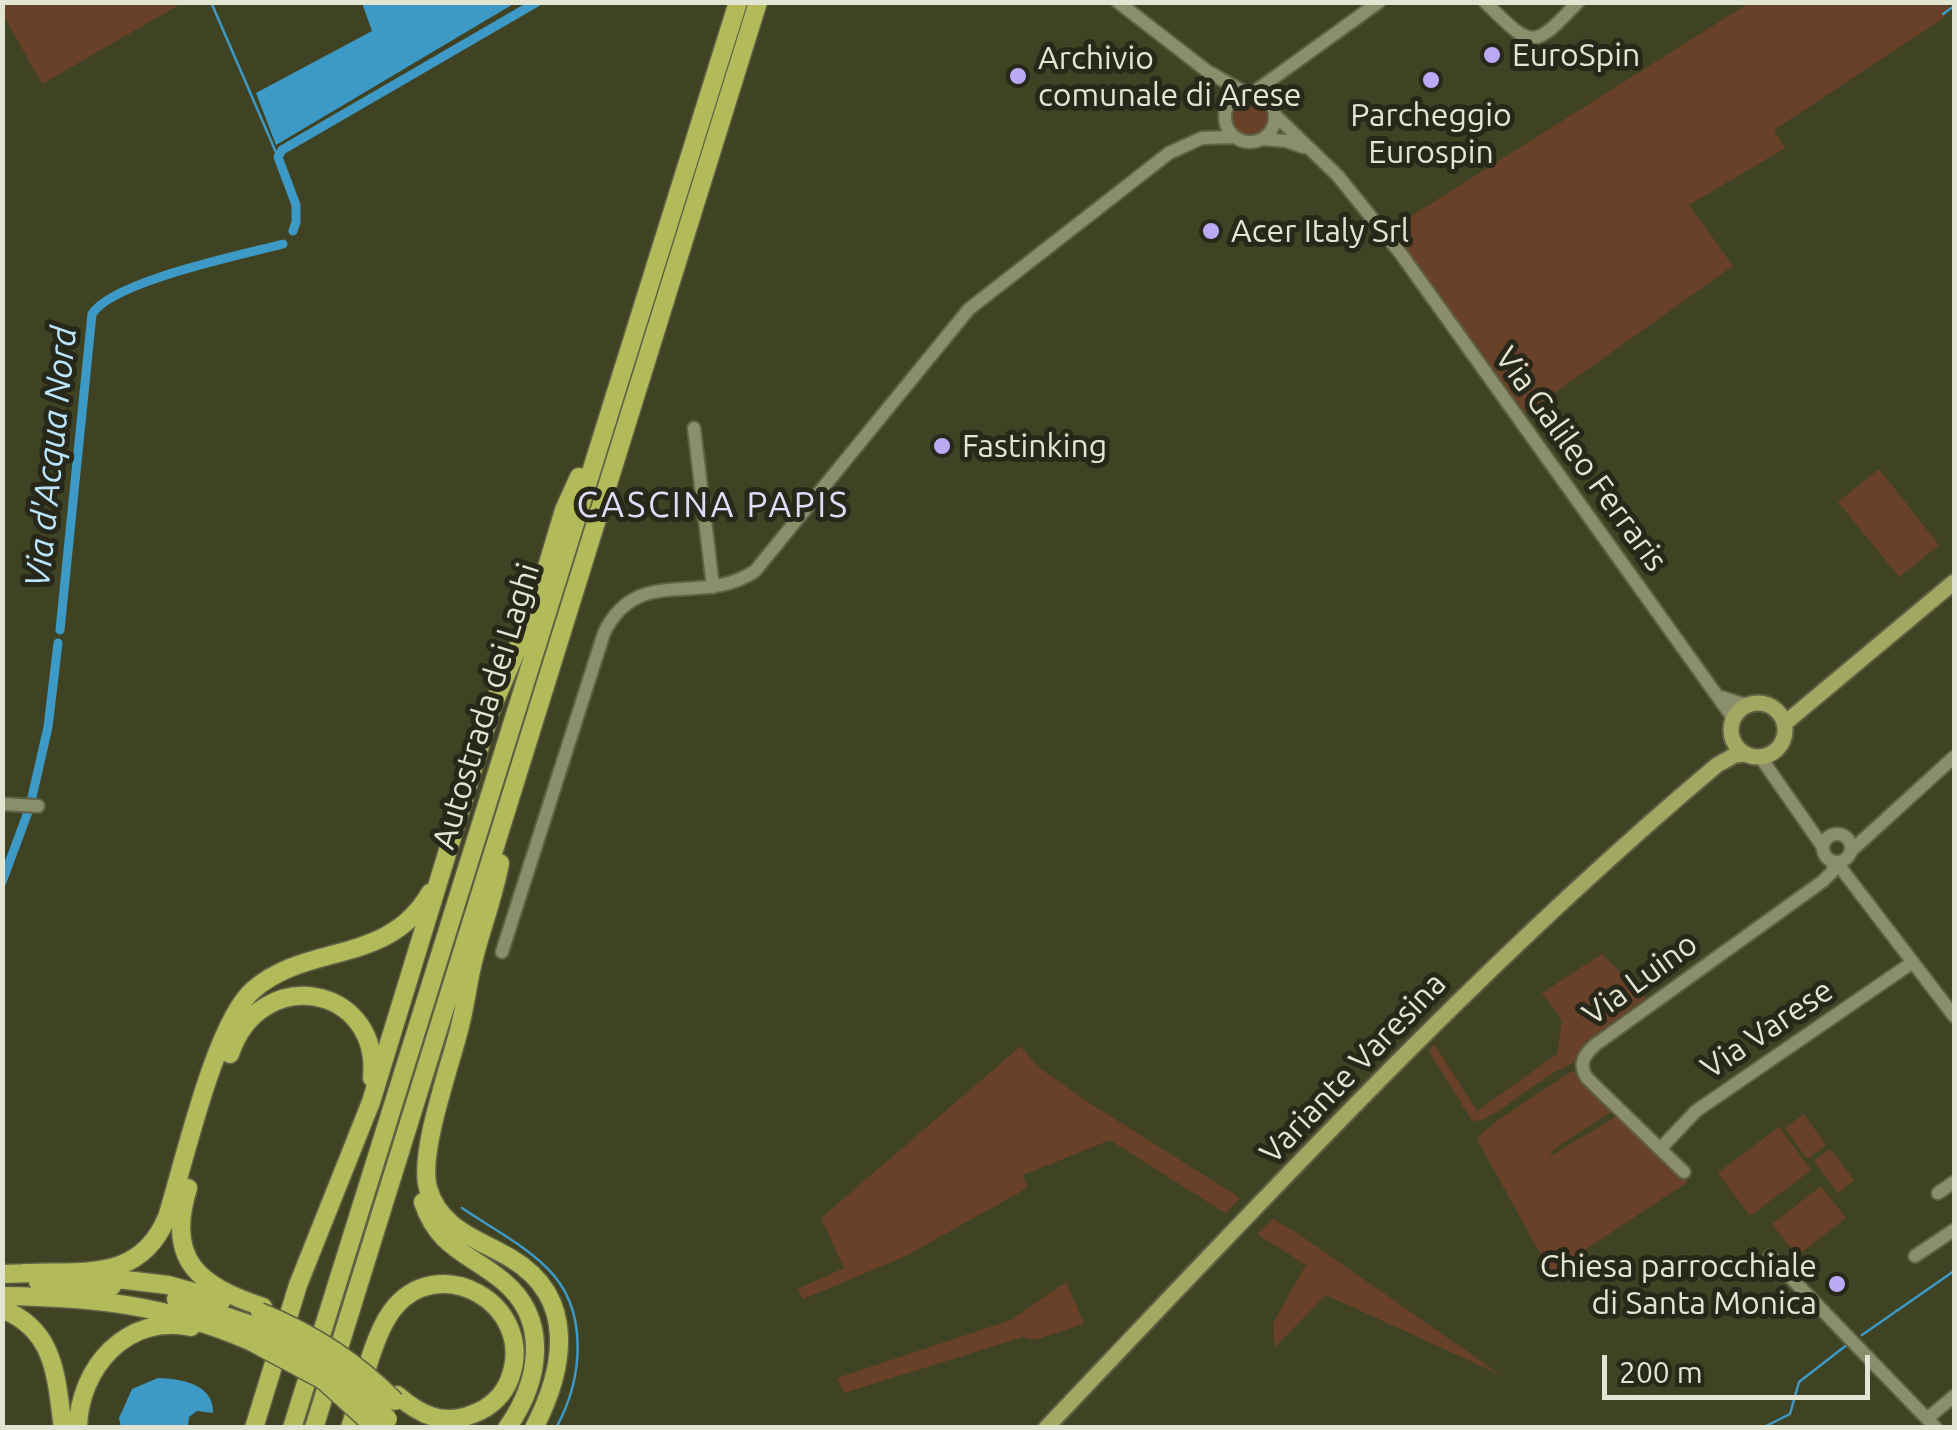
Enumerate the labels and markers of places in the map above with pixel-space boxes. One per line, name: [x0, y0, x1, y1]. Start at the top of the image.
place label: EuroSpin: [1512, 36, 1640, 74]
place label: Archivio comunale di Arese: [1038, 39, 1301, 114]
marker: EuroSpin: [1481, 44, 1503, 66]
marker: Archivio comunale di Arese: [1007, 65, 1029, 87]
marker: Parcheggio Eurospin: [1420, 69, 1442, 91]
place label: Parcheggio Eurospin: [1350, 96, 1512, 171]
place label: Acer Italy Srl: [1231, 212, 1409, 250]
marker: Acer Italy Srl: [1200, 220, 1222, 242]
place label: Fastinking: [962, 427, 1107, 465]
marker: Fastinking: [931, 435, 953, 457]
place label: Chiesa parrocchiale di Santa Monica: [1540, 1247, 1817, 1322]
marker: Chiesa parrocchiale di Santa Monica: [1826, 1273, 1848, 1295]

